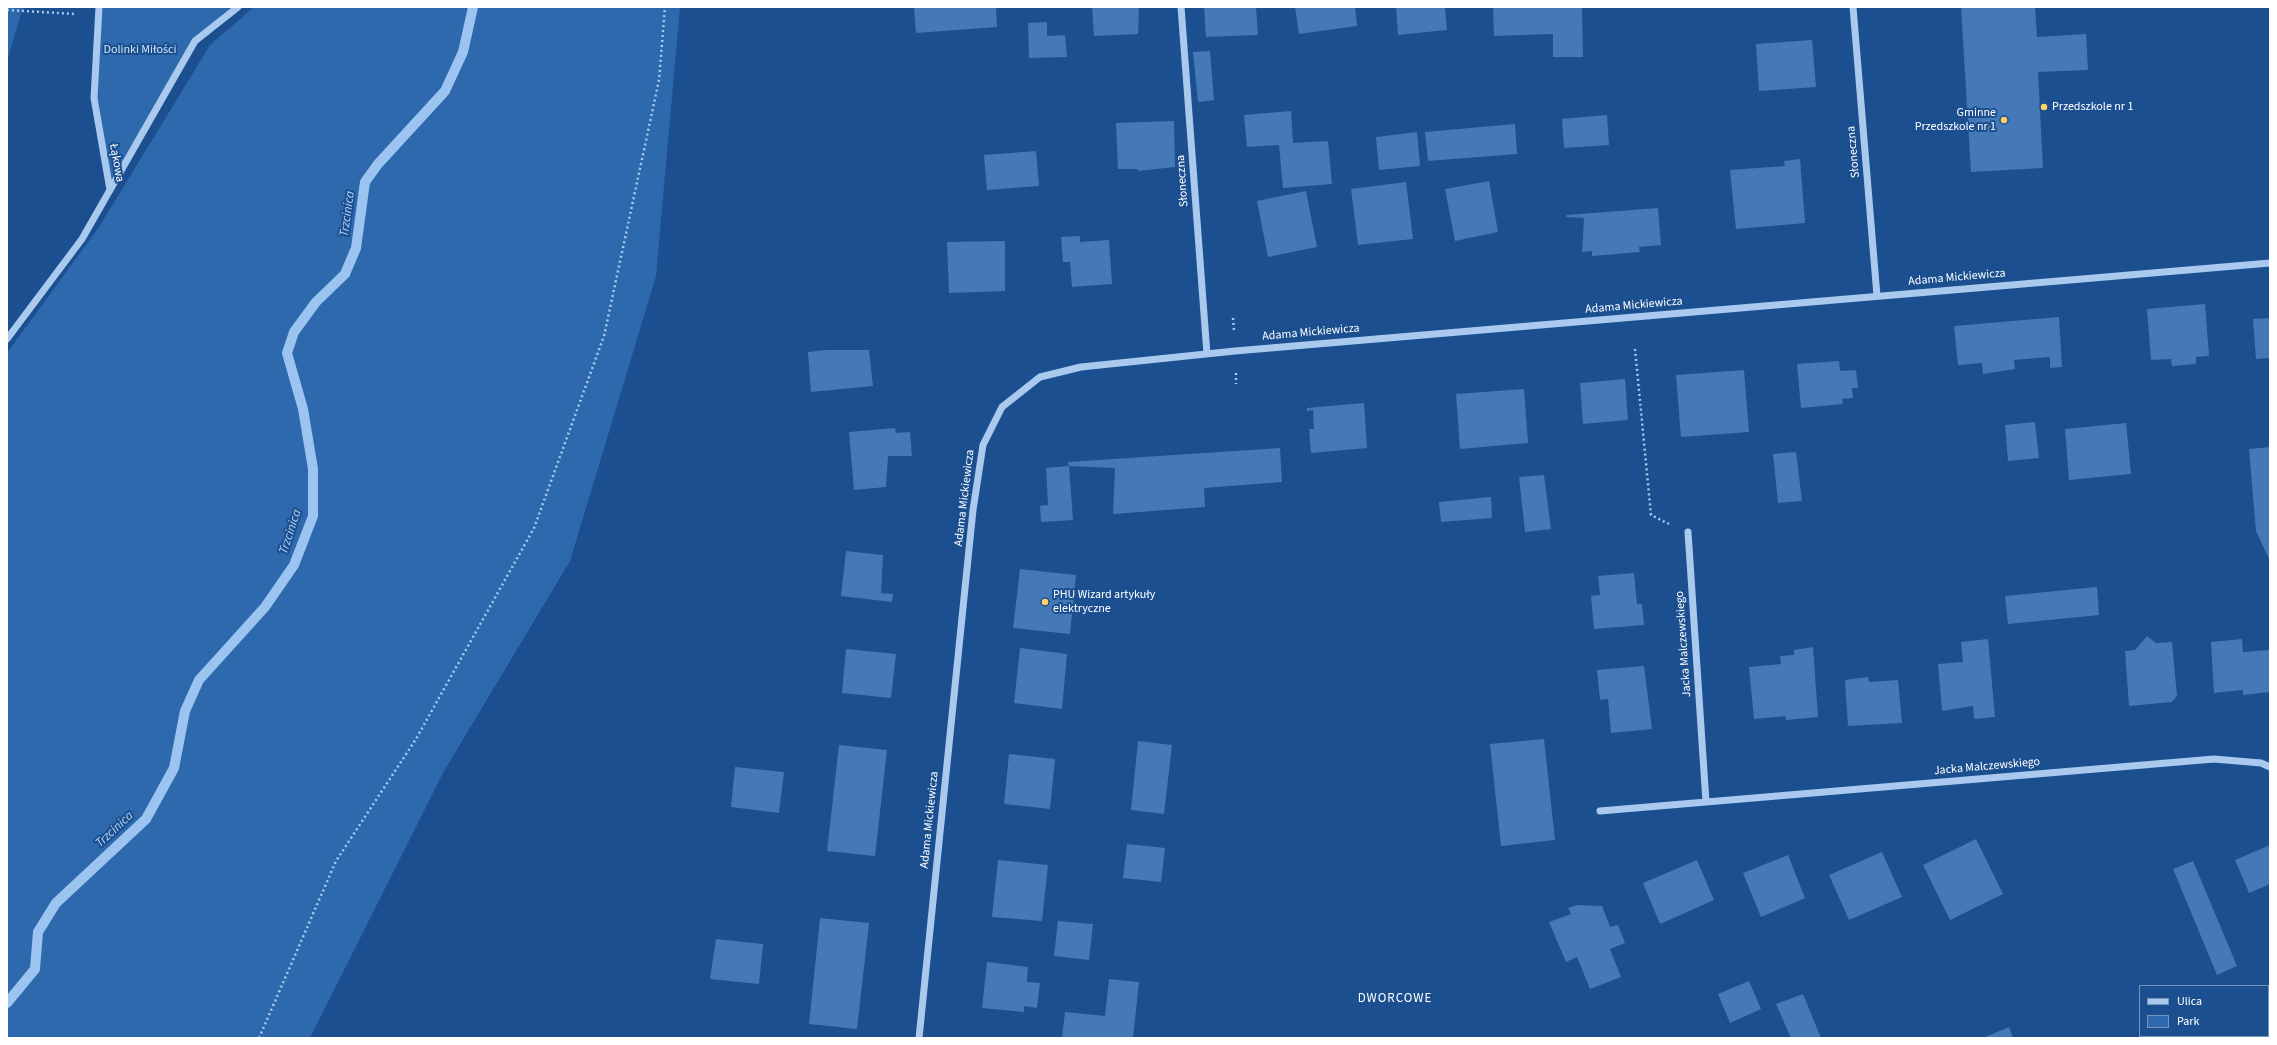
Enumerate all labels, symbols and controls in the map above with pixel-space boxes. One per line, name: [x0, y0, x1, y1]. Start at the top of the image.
park label: Dolinki Miłości: [104, 43, 176, 57]
place label: Przedszkole nr 1: [2052, 100, 2133, 114]
marker: Przedszkole nr 1: [2039, 102, 2049, 112]
place label: Gminne Przedszkole nr 1: [1915, 106, 1996, 134]
marker: Gminne Przedszkole nr 1: [1999, 115, 2009, 125]
street label: Słoneczna: [1845, 125, 1863, 179]
street label: Łąkowa: [106, 143, 126, 183]
street label: Słoneczna: [1174, 154, 1192, 208]
water label: Trzcinica: [337, 190, 359, 238]
street label: Adama Mickiewicza: [1908, 267, 2006, 289]
street label: Adama Mickiewicza: [1585, 295, 1683, 317]
street label: Adama Mickiewicza: [1262, 322, 1360, 344]
street label: Adama Mickiewicza: [952, 449, 978, 547]
water label: Trzcinica: [276, 508, 306, 556]
place label: PHU Wizard artykuły elektryczne: [1053, 588, 1155, 616]
street label: Jacka Malczewskiego: [1673, 590, 1695, 698]
marker: PHU Wizard artykuły elektryczne: [1040, 597, 1050, 607]
street label: Jacka Malczewskiego: [1933, 755, 2041, 779]
street label: Adama Mickiewicza: [918, 771, 942, 869]
water label: Trzcinica: [93, 809, 137, 851]
legend: [2139, 985, 2269, 1037]
district label: DWORCOWE: [1358, 991, 1432, 1007]
text: Ulica: [2177, 993, 2202, 1010]
text: Park: [2177, 1013, 2199, 1030]

